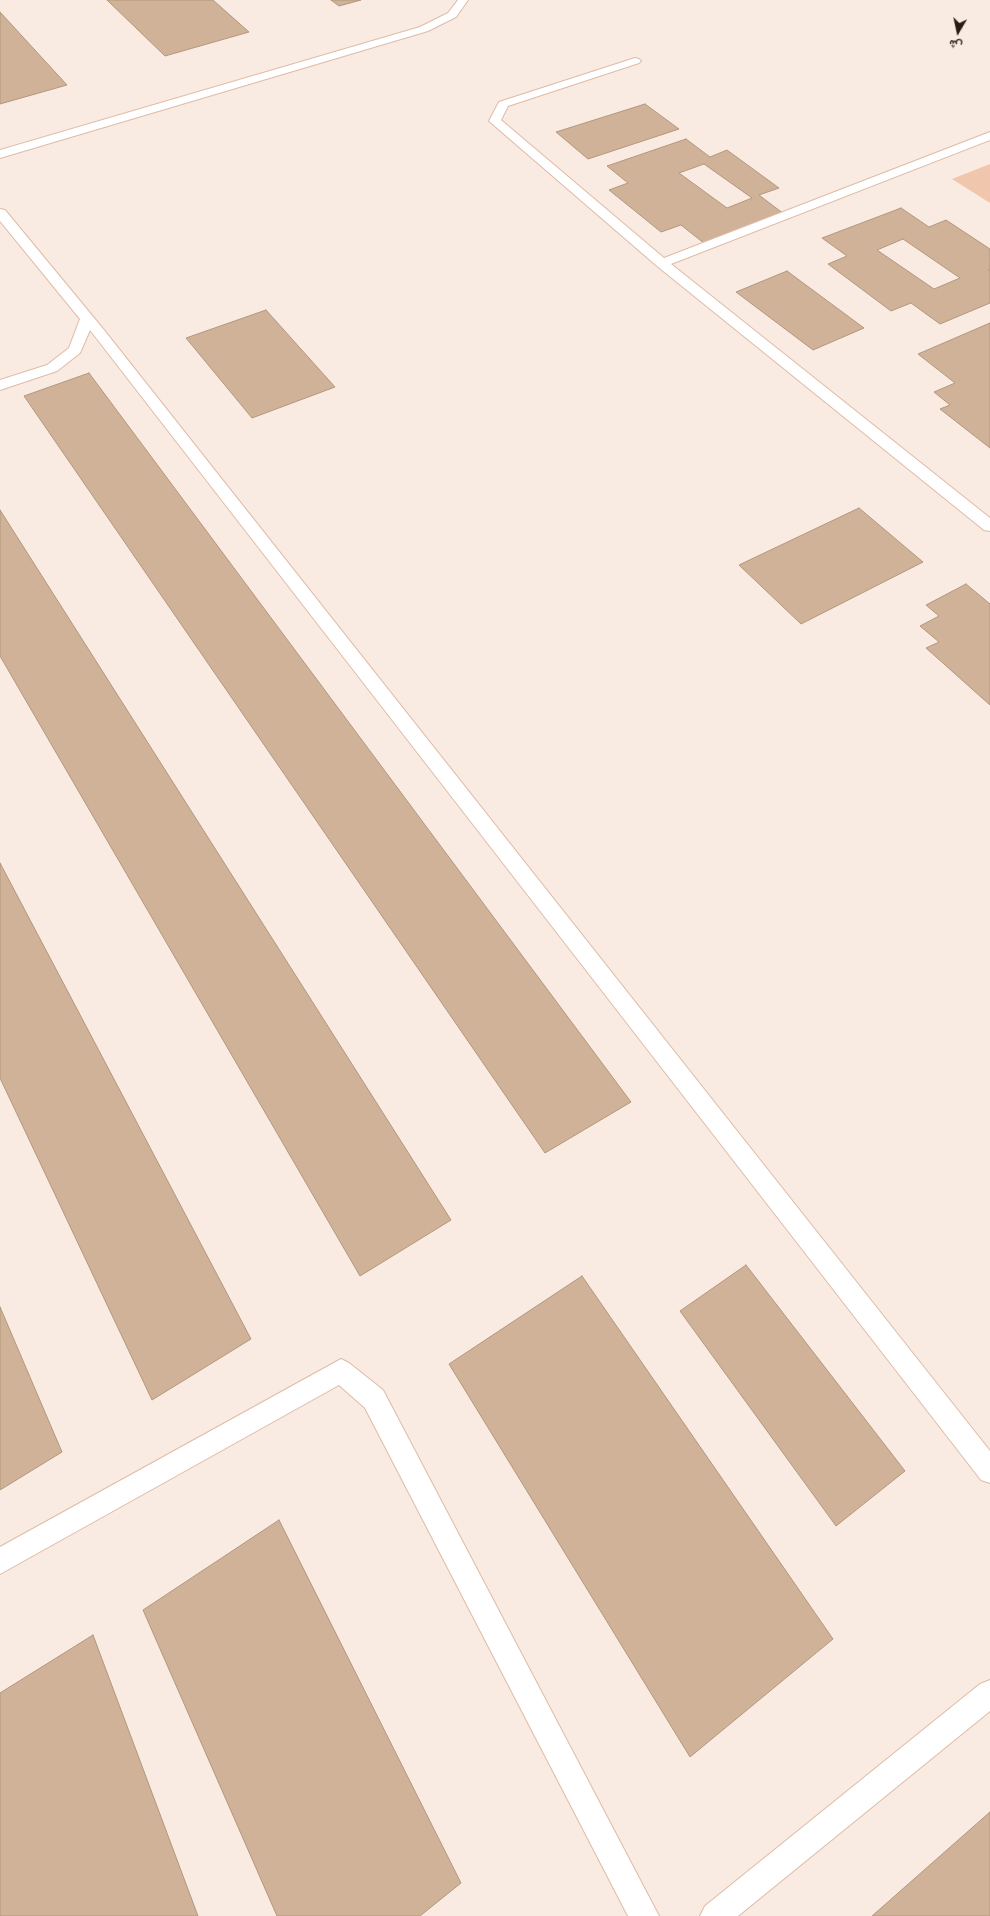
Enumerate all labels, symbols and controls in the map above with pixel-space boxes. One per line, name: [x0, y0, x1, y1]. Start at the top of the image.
north arrow: [938, 12, 978, 52]
text: ش: [948, 37, 964, 52]

